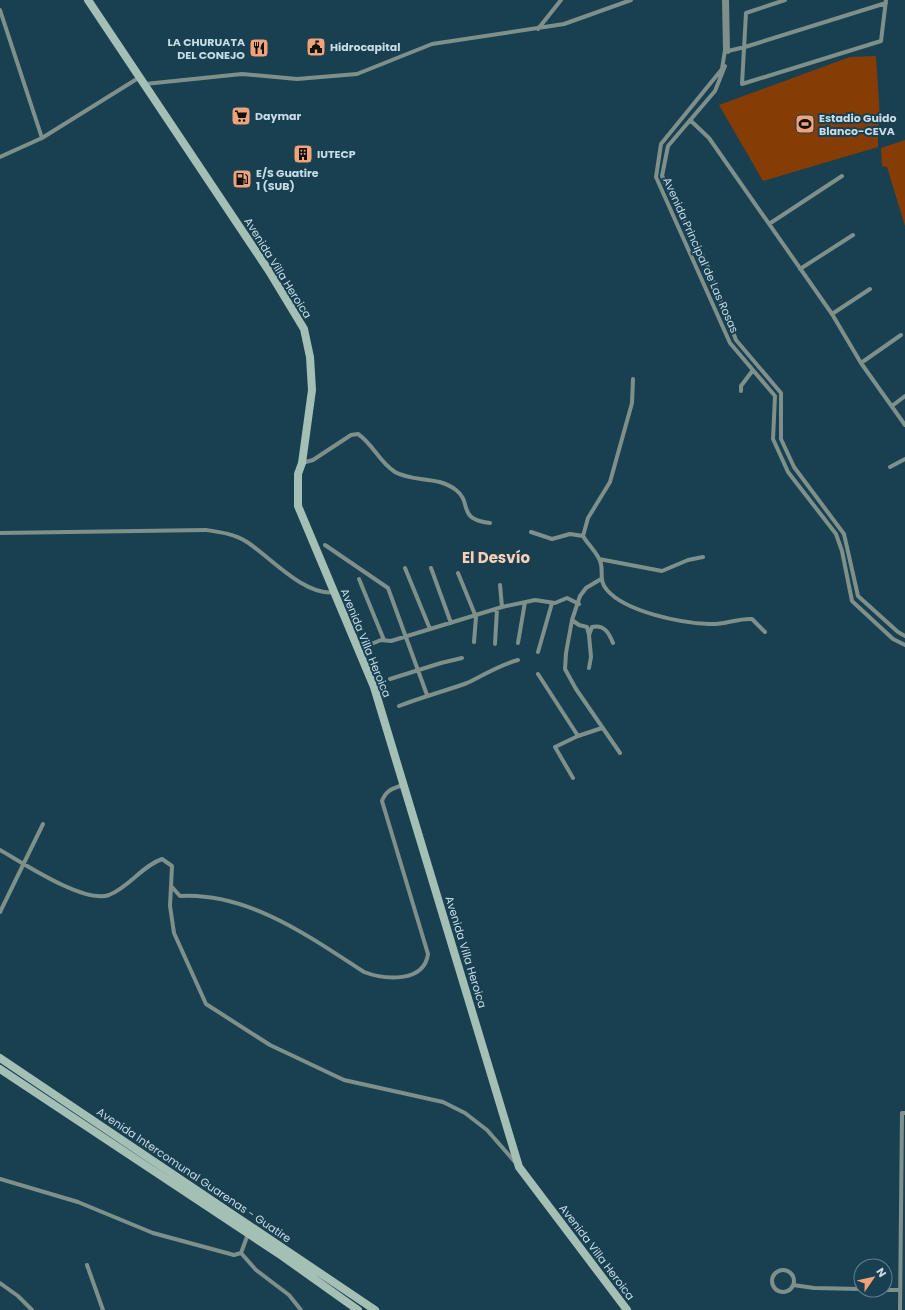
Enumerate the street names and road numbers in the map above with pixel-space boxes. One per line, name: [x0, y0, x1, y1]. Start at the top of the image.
street label: Avenida Principal de Las Rosas: [659, 175, 743, 336]
street label: Avenida Villa Heroica: [240, 214, 316, 322]
street label: Avenida Villa Heroica: [337, 586, 395, 700]
street label: Avenida Villa Heroica: [441, 894, 491, 1010]
street label: Avenida Intercomunal Guarenas - Guatire: [94, 1104, 295, 1246]
street label: Avenida Villa Heroica: [556, 1201, 638, 1303]

